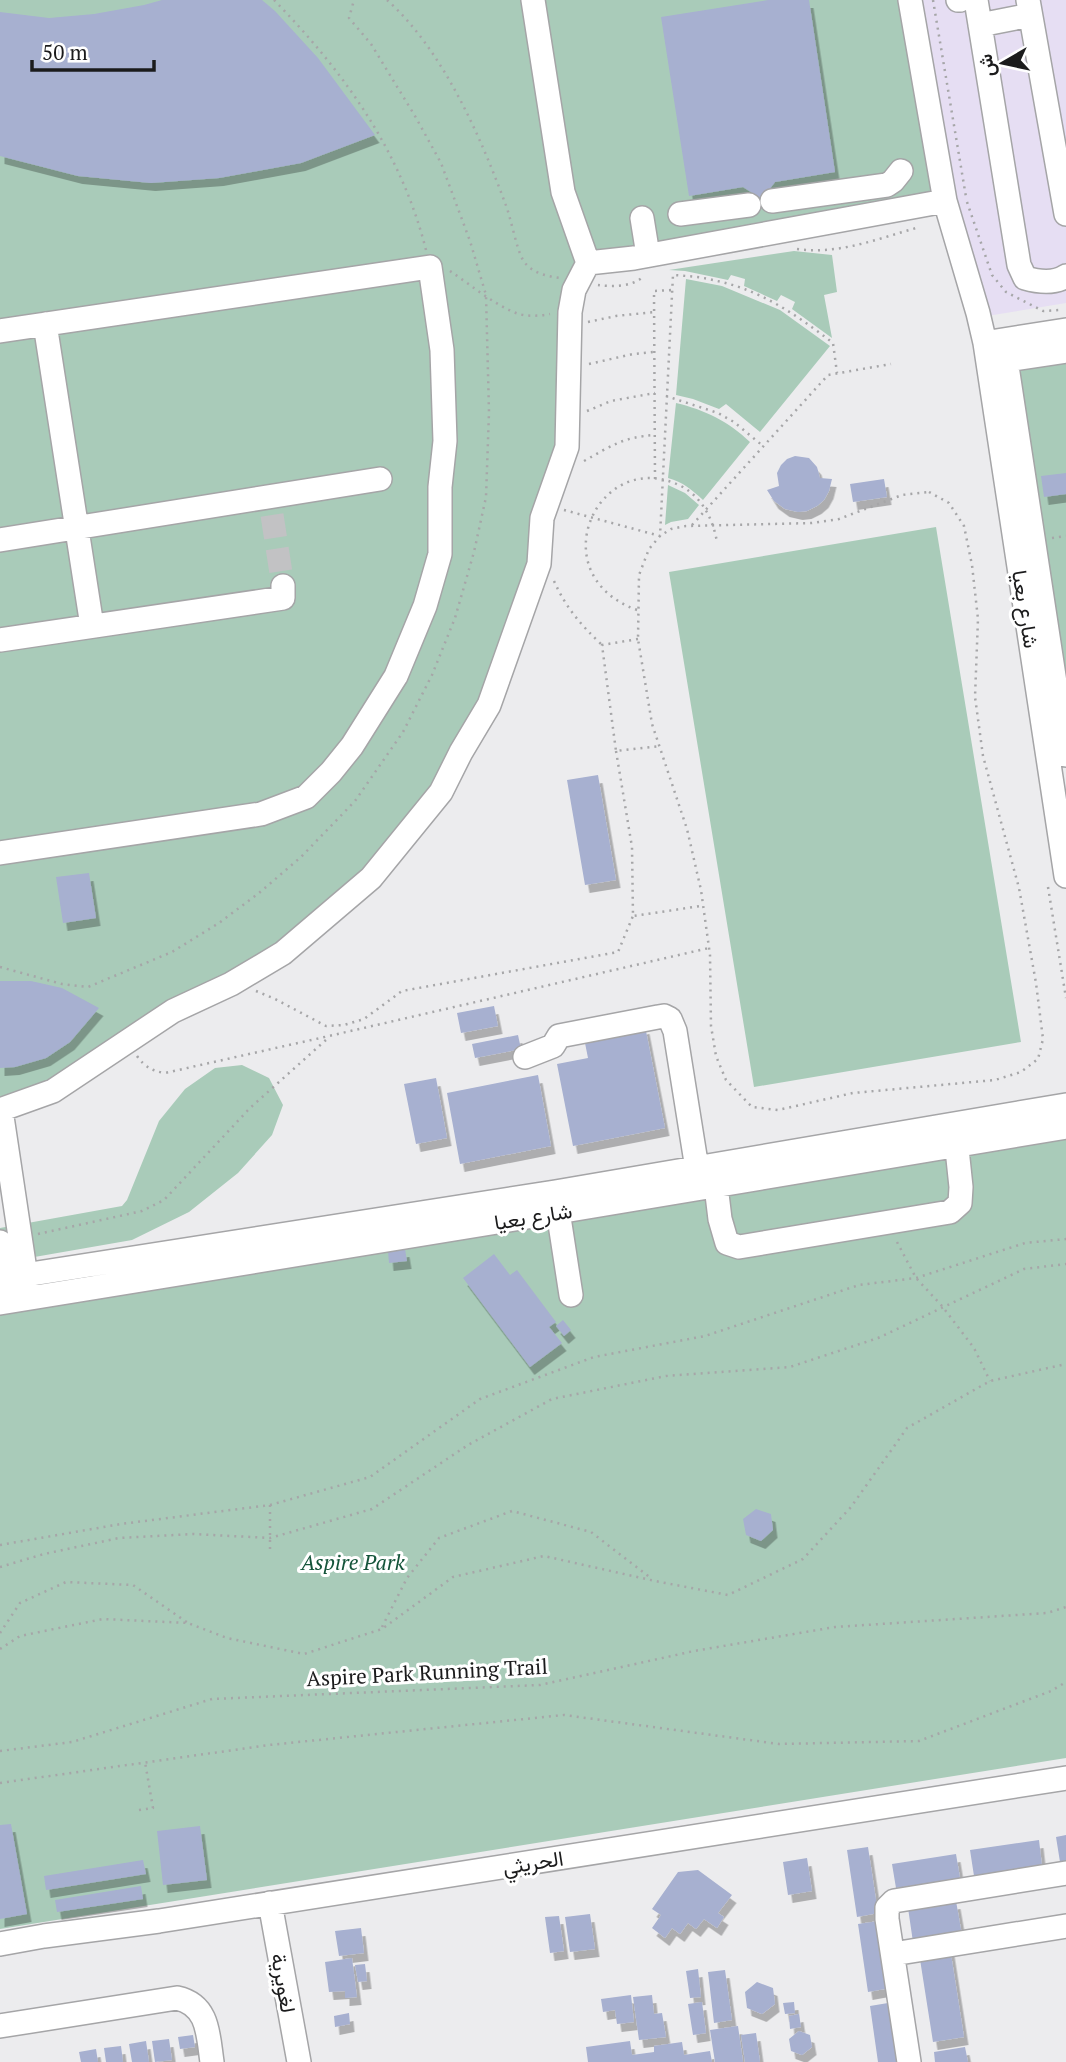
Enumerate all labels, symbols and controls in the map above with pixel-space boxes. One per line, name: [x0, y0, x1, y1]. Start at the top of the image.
scale bar: [32, 28, 154, 72]
north arrow: [968, 28, 1038, 98]
text: 50 m: [42, 38, 88, 66]
text: ش: [972, 52, 1000, 79]
street label: شارع بعيا: [1005, 568, 1046, 650]
street label: شارع بعيا: [492, 1196, 574, 1237]
park label: Aspire Park: [299, 1548, 406, 1576]
street label: Aspire Park Running Trail: [306, 1652, 548, 1692]
street label: الحريثي: [501, 1843, 566, 1885]
street label: لغويرية: [265, 1951, 303, 2015]

